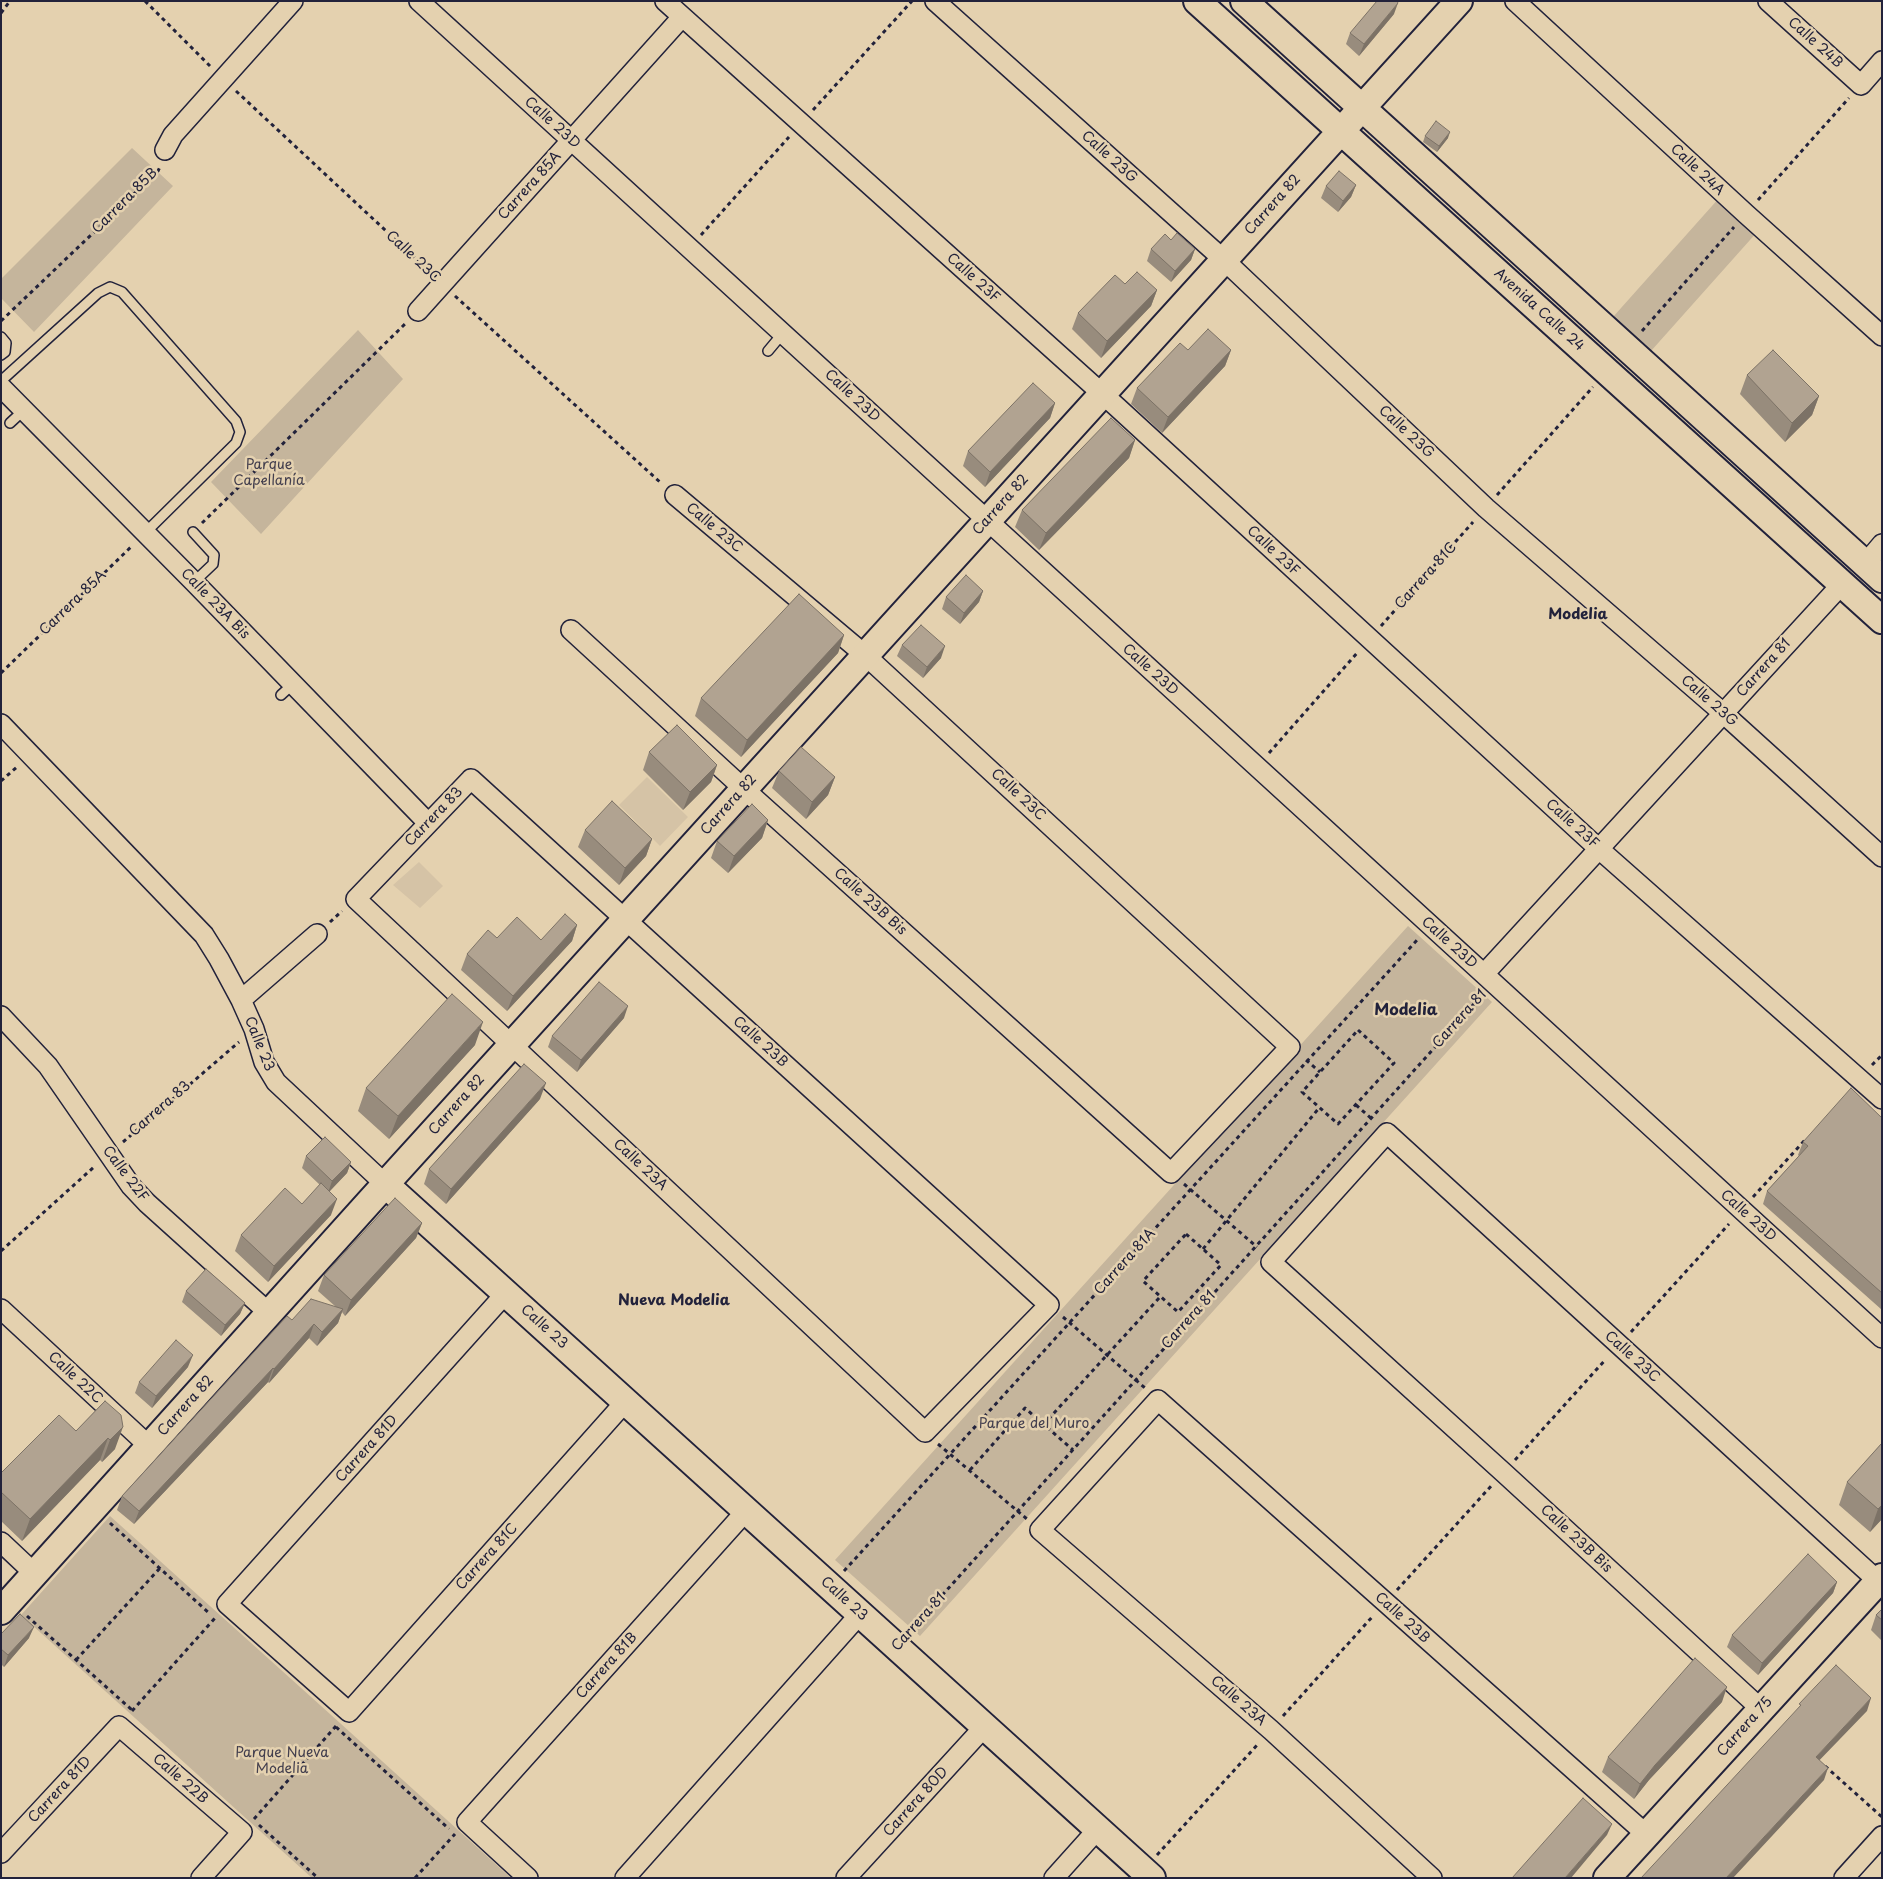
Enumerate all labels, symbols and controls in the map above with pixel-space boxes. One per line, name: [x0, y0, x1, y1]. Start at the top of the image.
street label: Calle 24B: [1784, 14, 1846, 72]
street label: Calle 23D: [521, 94, 583, 152]
street label: Calle 23G: [1078, 128, 1140, 186]
street label: Calle 24A: [1667, 141, 1727, 199]
street label: Carrera 85A: [495, 148, 565, 224]
street label: Carrera 85B: [89, 165, 161, 237]
street label: Carrera 82: [1241, 171, 1305, 239]
street label: Calle 23C: [382, 228, 444, 286]
street label: Calle 23F: [943, 250, 1003, 306]
street label: Avenida Calle 24: [1490, 265, 1588, 355]
street label: Calle 23D: [821, 366, 883, 426]
street label: Calle 23G: [1375, 402, 1437, 462]
park label: Parque Capellanía: [233, 457, 305, 490]
street label: Carrera 82: [969, 471, 1033, 539]
street label: Calle 23C: [682, 500, 746, 556]
street label: Calle 23F: [1243, 522, 1303, 580]
street label: Carrera 81C: [1392, 539, 1460, 613]
street label: Calle 23A Bis: [177, 565, 253, 643]
street label: Carrera 85A: [36, 567, 110, 639]
district label: Modelia: [1548, 606, 1608, 624]
street label: Carrera 81: [1733, 635, 1795, 701]
street label: Calle 23D: [1119, 641, 1181, 699]
street label: Calle 23G: [1677, 672, 1741, 730]
street label: Calle 23C: [987, 766, 1049, 824]
street label: Carrera 82: [697, 771, 761, 839]
street label: Carrera 83: [402, 784, 466, 850]
street label: Calle 23F: [1542, 796, 1602, 852]
street label: Calle 23B Bis: [830, 865, 910, 939]
street label: Calle 23D: [1418, 914, 1480, 972]
street label: Carrera 81: [1429, 986, 1491, 1052]
district label: Modelia: [1374, 1001, 1438, 1021]
street label: Calle 23B: [729, 1013, 791, 1071]
street label: Calle 23: [240, 1014, 278, 1074]
street label: Carrera 82: [425, 1071, 489, 1139]
street label: Carrera 83: [126, 1078, 194, 1140]
street label: Calle 23A: [610, 1136, 670, 1194]
street label: Calle 22F: [99, 1143, 151, 1205]
street label: Calle 23D: [1717, 1187, 1779, 1245]
street label: Carrera 81A: [1091, 1225, 1159, 1299]
street label: Carrera 81: [1158, 1287, 1220, 1353]
district label: Nueva Modelia: [618, 1292, 730, 1310]
street label: Calle 23: [517, 1301, 571, 1353]
street label: Calle 23C: [1601, 1328, 1663, 1386]
street label: Calle 22C: [44, 1349, 106, 1407]
street label: Carrera 82: [154, 1372, 218, 1440]
street label: Carrera 81D: [332, 1412, 402, 1486]
park label: Parque del Muro: [979, 1416, 1089, 1432]
street label: Calle 23B Bis: [1537, 1501, 1615, 1577]
street label: Carrera 81C: [453, 1520, 521, 1594]
street label: Calle 23: [817, 1573, 871, 1625]
street label: Carrera 81: [888, 1589, 950, 1655]
street label: Calle 23B: [1371, 1589, 1433, 1647]
street label: Carrera 81B: [573, 1629, 641, 1703]
street label: Calle 23A: [1207, 1672, 1269, 1730]
street label: Carrera 75: [1714, 1694, 1776, 1760]
park label: Parque Nueva Modelia: [235, 1745, 329, 1778]
street label: Calle 22B: [149, 1750, 211, 1808]
street label: Carrera 81D: [25, 1753, 95, 1827]
street label: Carrera 80D: [880, 1764, 952, 1840]

